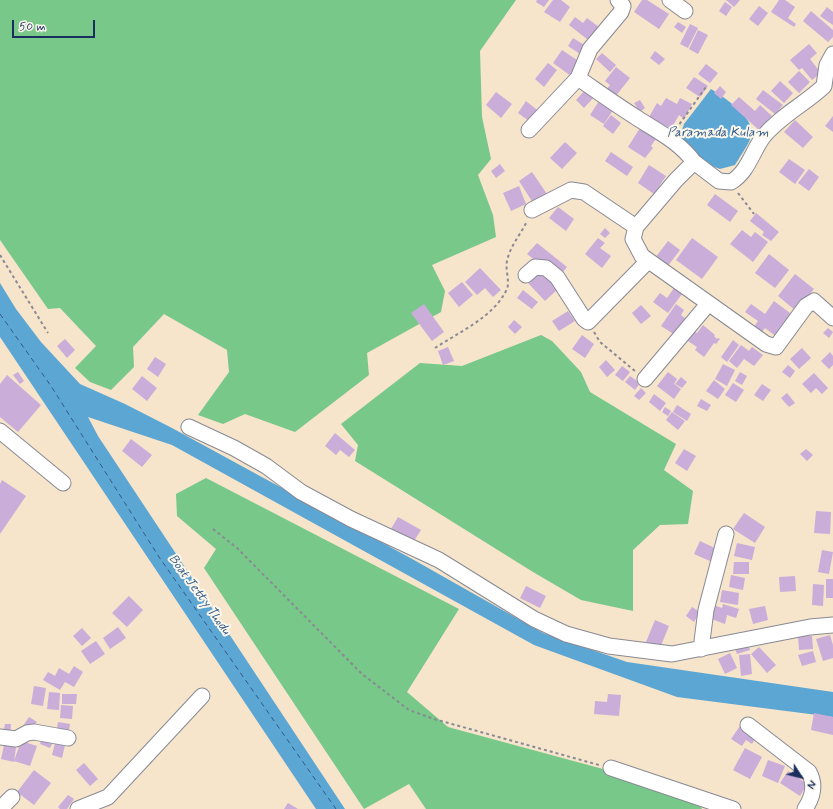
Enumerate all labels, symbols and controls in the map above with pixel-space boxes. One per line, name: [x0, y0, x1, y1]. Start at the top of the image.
scale bar: [14, 12, 97, 38]
text: 50 m: [19, 19, 46, 35]
water label: Paramada Kulam: [667, 125, 769, 141]
water label: Boat Jetty Thodu: [165, 552, 233, 638]
north arrow: [781, 757, 821, 797]
text: N: [803, 777, 819, 791]

